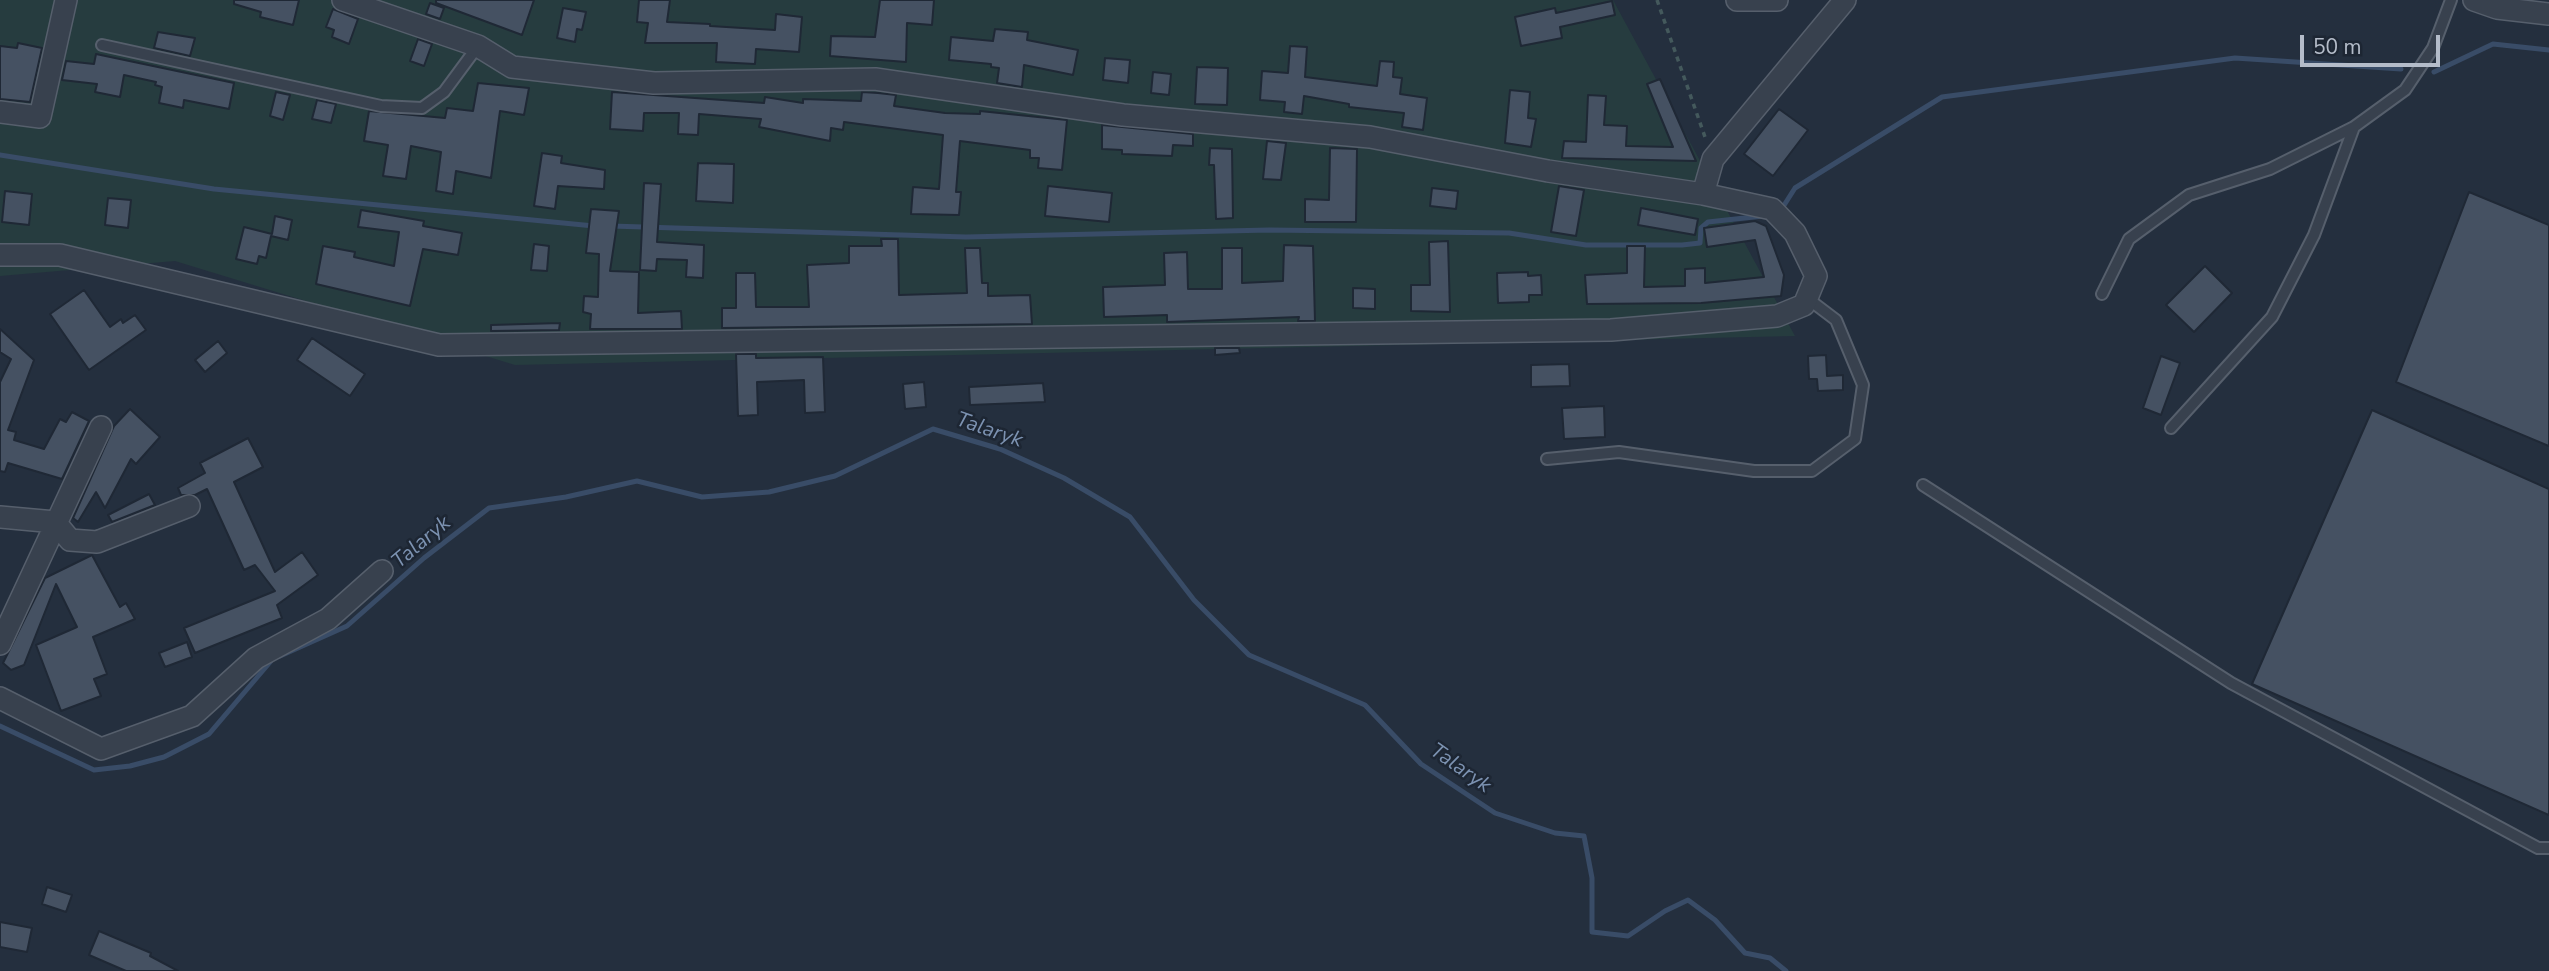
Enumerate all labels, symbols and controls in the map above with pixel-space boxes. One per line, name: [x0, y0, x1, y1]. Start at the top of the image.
scale bar: [2304, 21, 2444, 65]
text: 50 m: [2313, 33, 2362, 61]
water label: Talaryk: [952, 408, 1026, 454]
water label: Talaryk: [387, 511, 457, 575]
water label: Talaryk: [1425, 739, 1495, 799]

